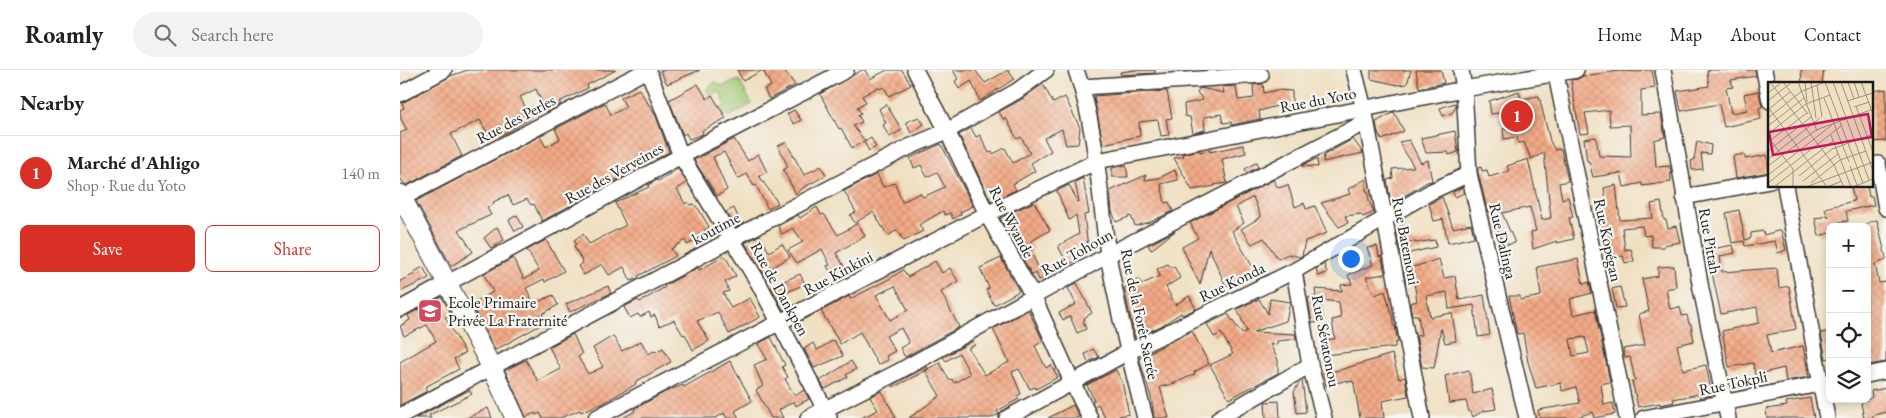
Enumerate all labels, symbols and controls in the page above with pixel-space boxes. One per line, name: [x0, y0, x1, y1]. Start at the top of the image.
search box: [133, 12, 483, 57]
text: Roamly: [25, 19, 103, 50]
icon: search: [151, 21, 179, 49]
text: Search here: [191, 22, 274, 47]
text: Home: [1597, 23, 1642, 46]
text: Map: [1670, 23, 1702, 46]
text: About: [1730, 23, 1776, 46]
text: Contact: [1804, 23, 1861, 46]
street label: Rue du Yoto: [1278, 82, 1358, 118]
inset map: [1768, 82, 1874, 188]
text: Nearby: [20, 89, 84, 116]
street label: Rue des Perles: [473, 89, 559, 149]
pin: 1: [1501, 97, 1533, 135]
street label: Rue des Verveines: [561, 137, 667, 209]
text: Marché d'Ahligo: [67, 150, 200, 175]
text: 1: [32, 163, 40, 184]
text: 140 m: [341, 163, 380, 184]
text: Shop · Rue du Yoto: [67, 175, 186, 196]
street label: Rue Wyande: [984, 183, 1040, 261]
street label: Rue Batemoni: [1387, 195, 1425, 287]
street label: Rue Kopégan: [1589, 197, 1627, 284]
street label: Rue Dalinga: [1484, 201, 1522, 282]
street label: Rue Pittah: [1694, 206, 1726, 276]
street label: koutime: [688, 207, 744, 249]
street label: Rue Tohoun: [1037, 223, 1117, 280]
map controls: [1826, 223, 1871, 403]
button: +: [1826, 223, 1871, 268]
button: Save: [20, 225, 195, 272]
button: Share: [205, 225, 380, 272]
street label: Rue de Dankpen: [746, 238, 815, 340]
street label: Rue Kinkini: [799, 246, 877, 300]
your location: [1338, 246, 1364, 272]
street label: Rue de la Forêt Sacrée: [1116, 247, 1164, 381]
street label: Rue Konda: [1195, 257, 1269, 307]
button: −: [1826, 268, 1871, 313]
place label: Ecole Primaire Privée La Fraternité: [448, 292, 567, 331]
street label: Rue Sévatonou: [1307, 293, 1345, 390]
school or university icon: Ecole Primaire Privée La Fraternité: [417, 298, 443, 324]
button: locate: [1826, 313, 1871, 358]
button: layers: [1826, 358, 1871, 403]
street label: Rue Tokpli: [1697, 366, 1769, 400]

